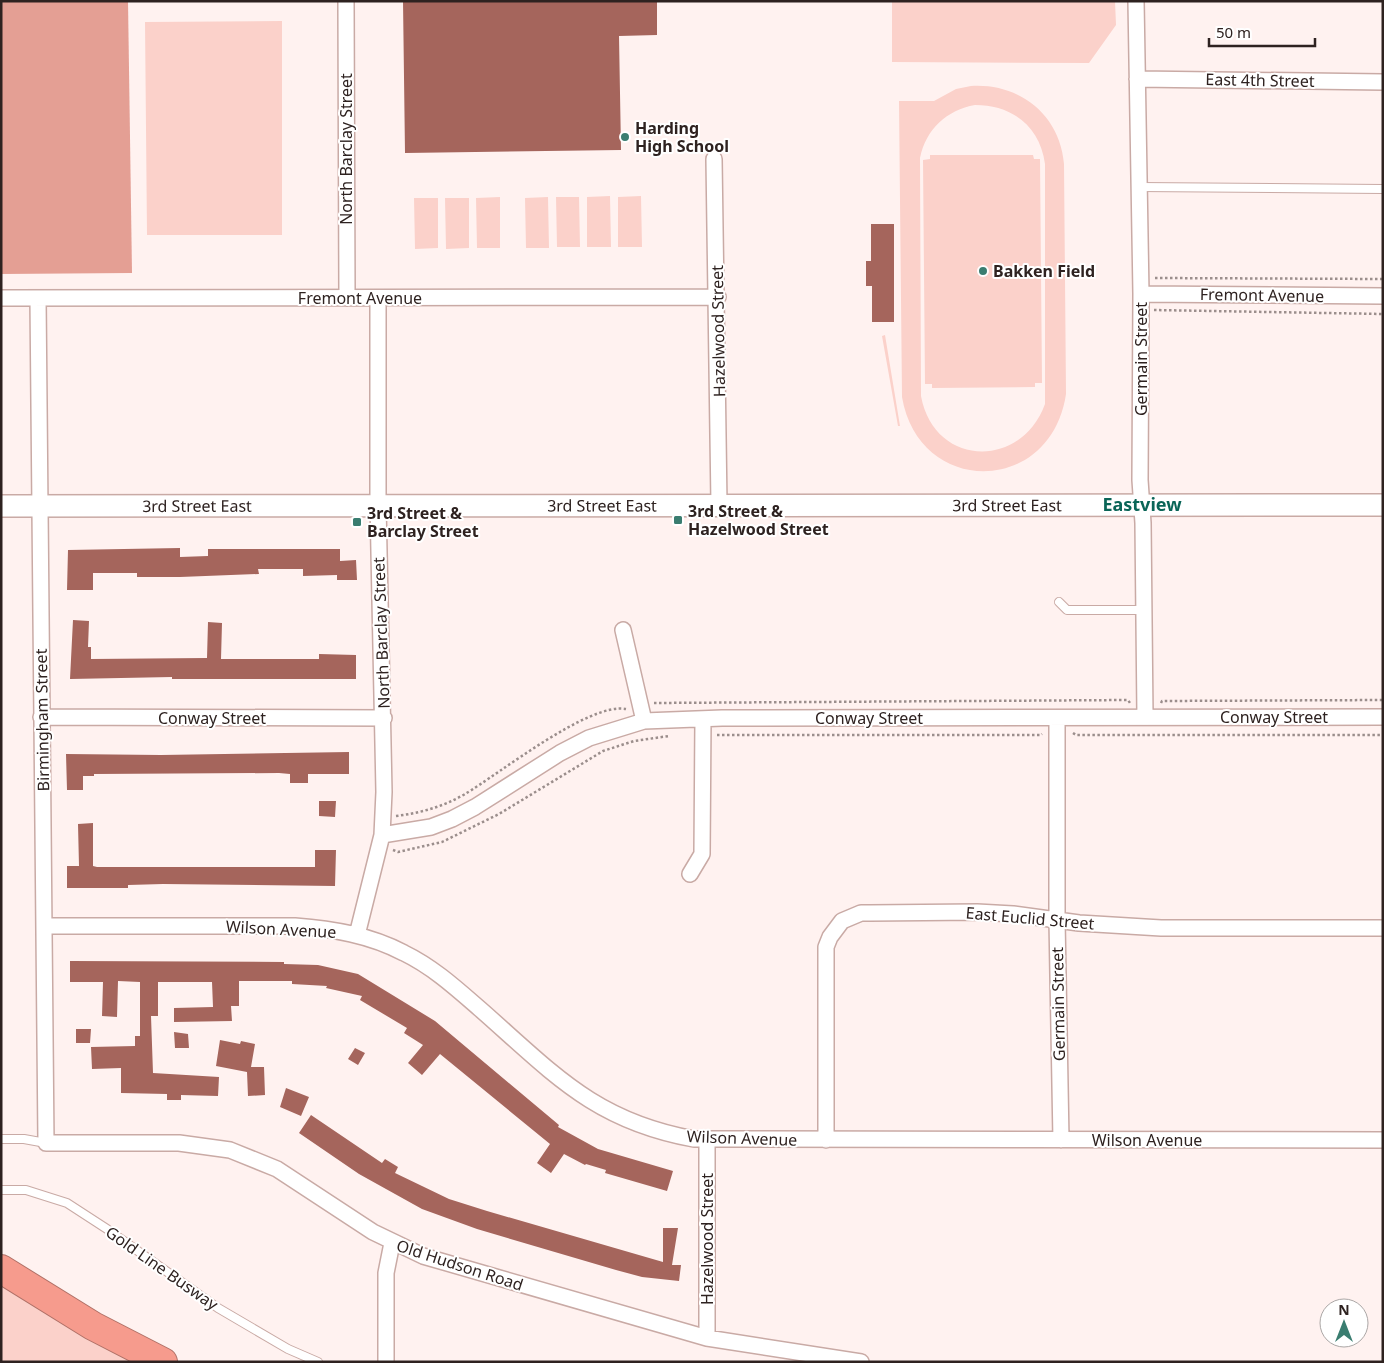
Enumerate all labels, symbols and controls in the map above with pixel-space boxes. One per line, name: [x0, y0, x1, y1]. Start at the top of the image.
scale bar: [1209, 15, 1315, 47]
text: 50 m: [1216, 22, 1251, 42]
street label: East 4th Street: [1205, 68, 1315, 92]
street label: North Barclay Street: [335, 73, 357, 225]
place label: Harding High School: [635, 117, 729, 157]
marker: Harding High School: [619, 131, 631, 143]
place label: Bakken Field: [993, 260, 1095, 282]
street label: Hazelwood Street: [706, 265, 730, 397]
marker: Bakken Field: [977, 265, 989, 277]
street label: Fremont Avenue: [1200, 283, 1324, 307]
street label: Fremont Avenue: [298, 287, 422, 309]
street label: Germain Street: [1130, 302, 1152, 416]
district label: Eastview: [1102, 492, 1182, 516]
street label: 3rd Street East: [952, 494, 1062, 516]
street label: 3rd Street East: [142, 495, 252, 517]
street label: 3rd Street East: [547, 495, 657, 517]
place label: 3rd Street & Hazelwood Street: [688, 500, 829, 540]
place label: 3rd Street & Barclay Street: [367, 502, 479, 542]
marker: 3rd Street & Hazelwood Street: [672, 514, 684, 526]
marker: 3rd Street & Barclay Street: [351, 516, 363, 528]
street label: North Barclay Street: [367, 557, 395, 709]
street label: Birmingham Street: [30, 648, 54, 791]
street label: Conway Street: [1220, 706, 1328, 728]
street label: Conway Street: [158, 707, 266, 729]
street label: Conway Street: [815, 707, 923, 729]
street label: East Euclid Street: [965, 901, 1095, 935]
street label: Wilson Avenue: [225, 915, 337, 943]
street label: Germain Street: [1046, 947, 1070, 1061]
street label: Wilson Avenue: [686, 1125, 798, 1151]
street label: Wilson Avenue: [1092, 1129, 1202, 1151]
street label: Hazelwood Street: [696, 1173, 718, 1305]
street label: Gold Line Busway: [101, 1221, 223, 1316]
street label: Old Hudson Road: [394, 1234, 526, 1296]
north arrow: [1319, 1298, 1369, 1348]
text: N: [1338, 1300, 1350, 1319]

